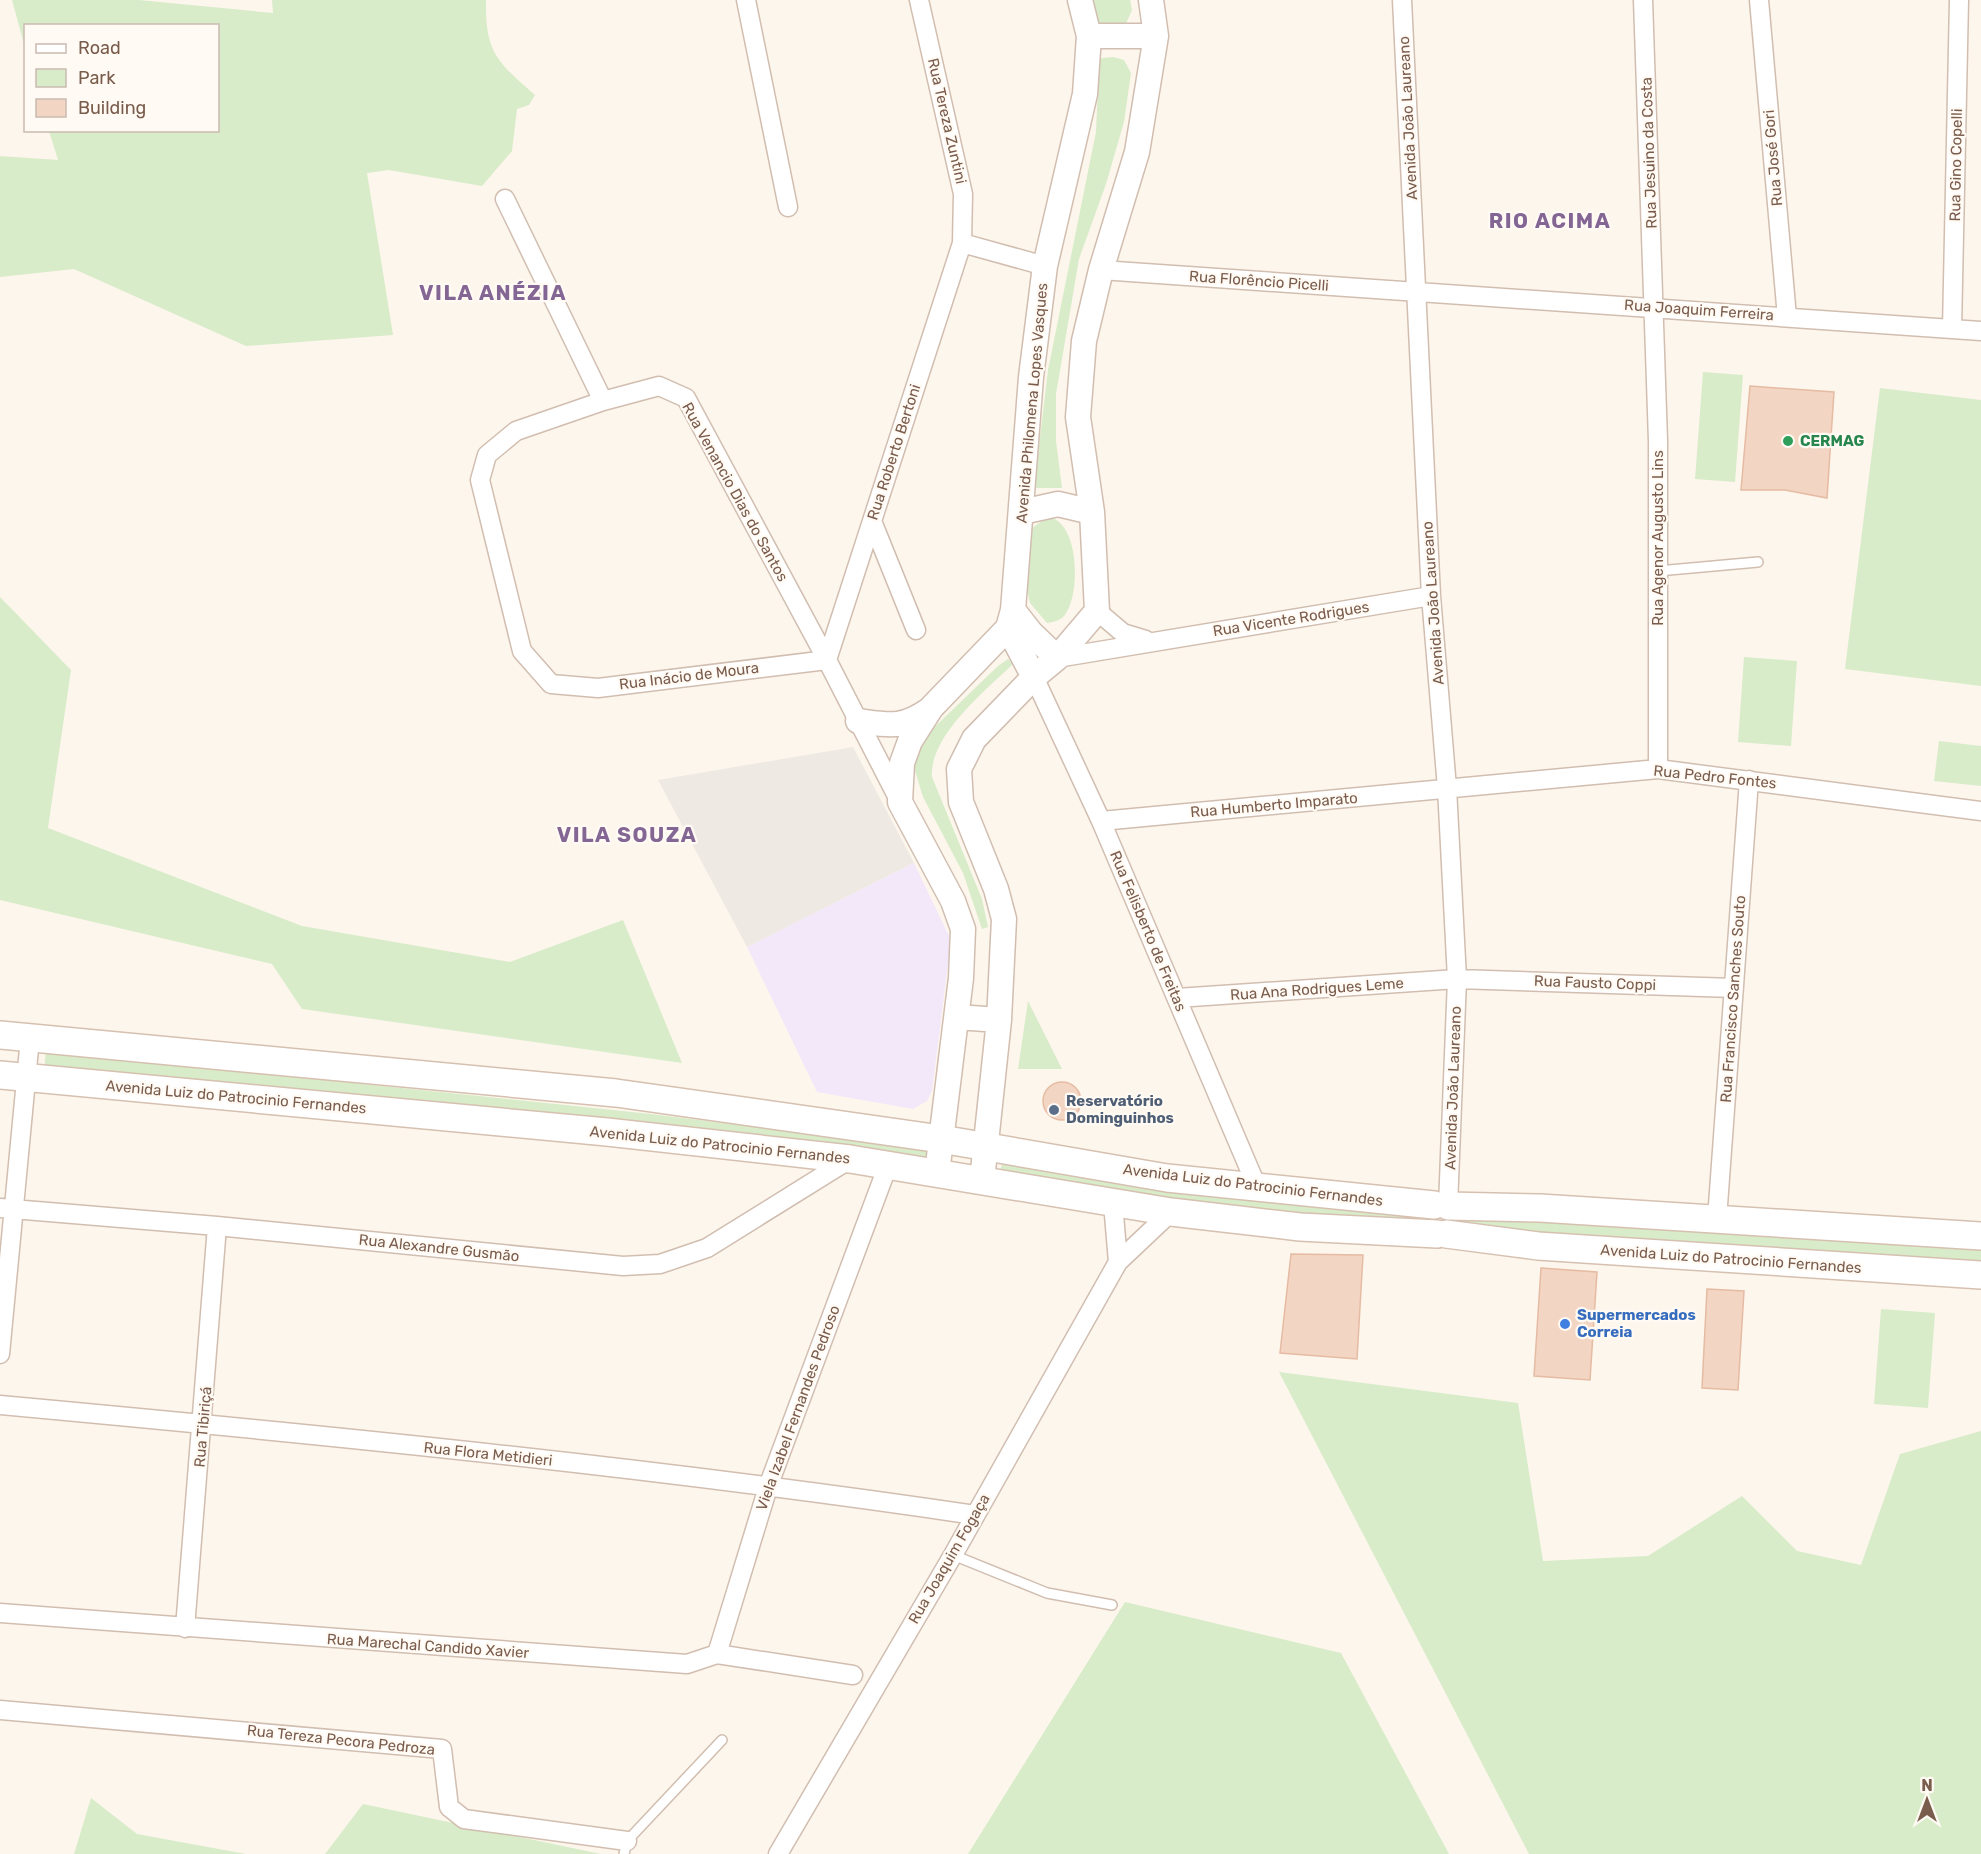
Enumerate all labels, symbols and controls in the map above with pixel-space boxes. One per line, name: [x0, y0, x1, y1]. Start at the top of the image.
legend: [24, 24, 219, 132]
street label: Avenida João Laureano: [1395, 36, 1421, 200]
text: Road: [78, 37, 121, 59]
street label: Rua Tereza Zuntini: [924, 56, 970, 186]
text: Park: [78, 67, 116, 89]
street label: Rua Jesuino da Costa: [1637, 77, 1661, 229]
text: Building: [78, 97, 146, 119]
street label: Rua Gino Copelli: [1946, 108, 1966, 222]
street label: Rua José Gori: [1760, 109, 1786, 207]
district label: RIO ACIMA: [1489, 208, 1611, 233]
street label: Rua Florêncio Picelli: [1189, 267, 1329, 295]
district label: VILA ANÉZIA: [419, 280, 567, 305]
street label: Avenida Philomena Lopes Vasques: [1013, 282, 1052, 524]
street label: Rua Joaquim Ferreira: [1624, 296, 1774, 324]
street label: Rua Roberto Bertoni: [864, 382, 924, 522]
street label: Rua Venancio Dias do Santos: [678, 399, 792, 585]
place label: CERMAG: [1800, 432, 1864, 450]
marker: CERMAG: [1781, 434, 1795, 448]
street label: Rua Agenor Augusto Lins: [1649, 450, 1667, 626]
street label: Avenida João Laureano: [1418, 521, 1448, 685]
street label: Rua Vicente Rodrigues: [1212, 598, 1371, 640]
street label: Rua Inácio de Moura: [618, 658, 760, 694]
street label: Rua Pedro Fontes: [1653, 762, 1778, 792]
street label: Rua Humberto Imparato: [1190, 789, 1358, 821]
district label: VILA SOUZA: [557, 822, 697, 847]
street label: Rua Felisberto de Freitas: [1106, 848, 1190, 1014]
street label: Rua Francisco Sanches Souto: [1717, 895, 1749, 1103]
street label: Rua Fausto Coppi: [1534, 972, 1656, 994]
street label: Rua Ana Rodrigues Leme: [1229, 974, 1405, 1004]
street label: Avenida João Laureano: [1441, 1006, 1465, 1170]
street label: Avenida Luiz do Patrocinio Fernandes: [105, 1077, 368, 1117]
place label: Reservatório Dominguinhos: [1066, 1092, 1174, 1127]
marker: Reservatório Dominguinhos: [1047, 1103, 1061, 1117]
street label: Avenida Luiz do Patrocinio Fernandes: [589, 1122, 851, 1168]
street label: Avenida Luiz do Patrocinio Fernandes: [1122, 1160, 1384, 1210]
street label: Rua Alexandre Gusmão: [358, 1231, 520, 1265]
street label: Avenida Luiz do Patrocinio Fernandes: [1600, 1241, 1863, 1277]
street label: Viela Izabel Fernandes Pedroso: [752, 1303, 844, 1513]
place label: Supermercados Correia: [1577, 1306, 1696, 1341]
marker: Supermercados Correia: [1558, 1317, 1572, 1331]
street label: Rua Tibiriçá: [190, 1386, 216, 1468]
street label: Rua Flora Metidieri: [423, 1438, 553, 1470]
street label: Rua Joaquim Fogaça: [904, 1491, 994, 1627]
street label: Rua Marechal Candido Xavier: [326, 1630, 530, 1662]
street label: Rua Tereza Pecora Pedroza: [246, 1721, 436, 1759]
north arrow: [1897, 1770, 1957, 1830]
text: N: [1921, 1776, 1933, 1795]

